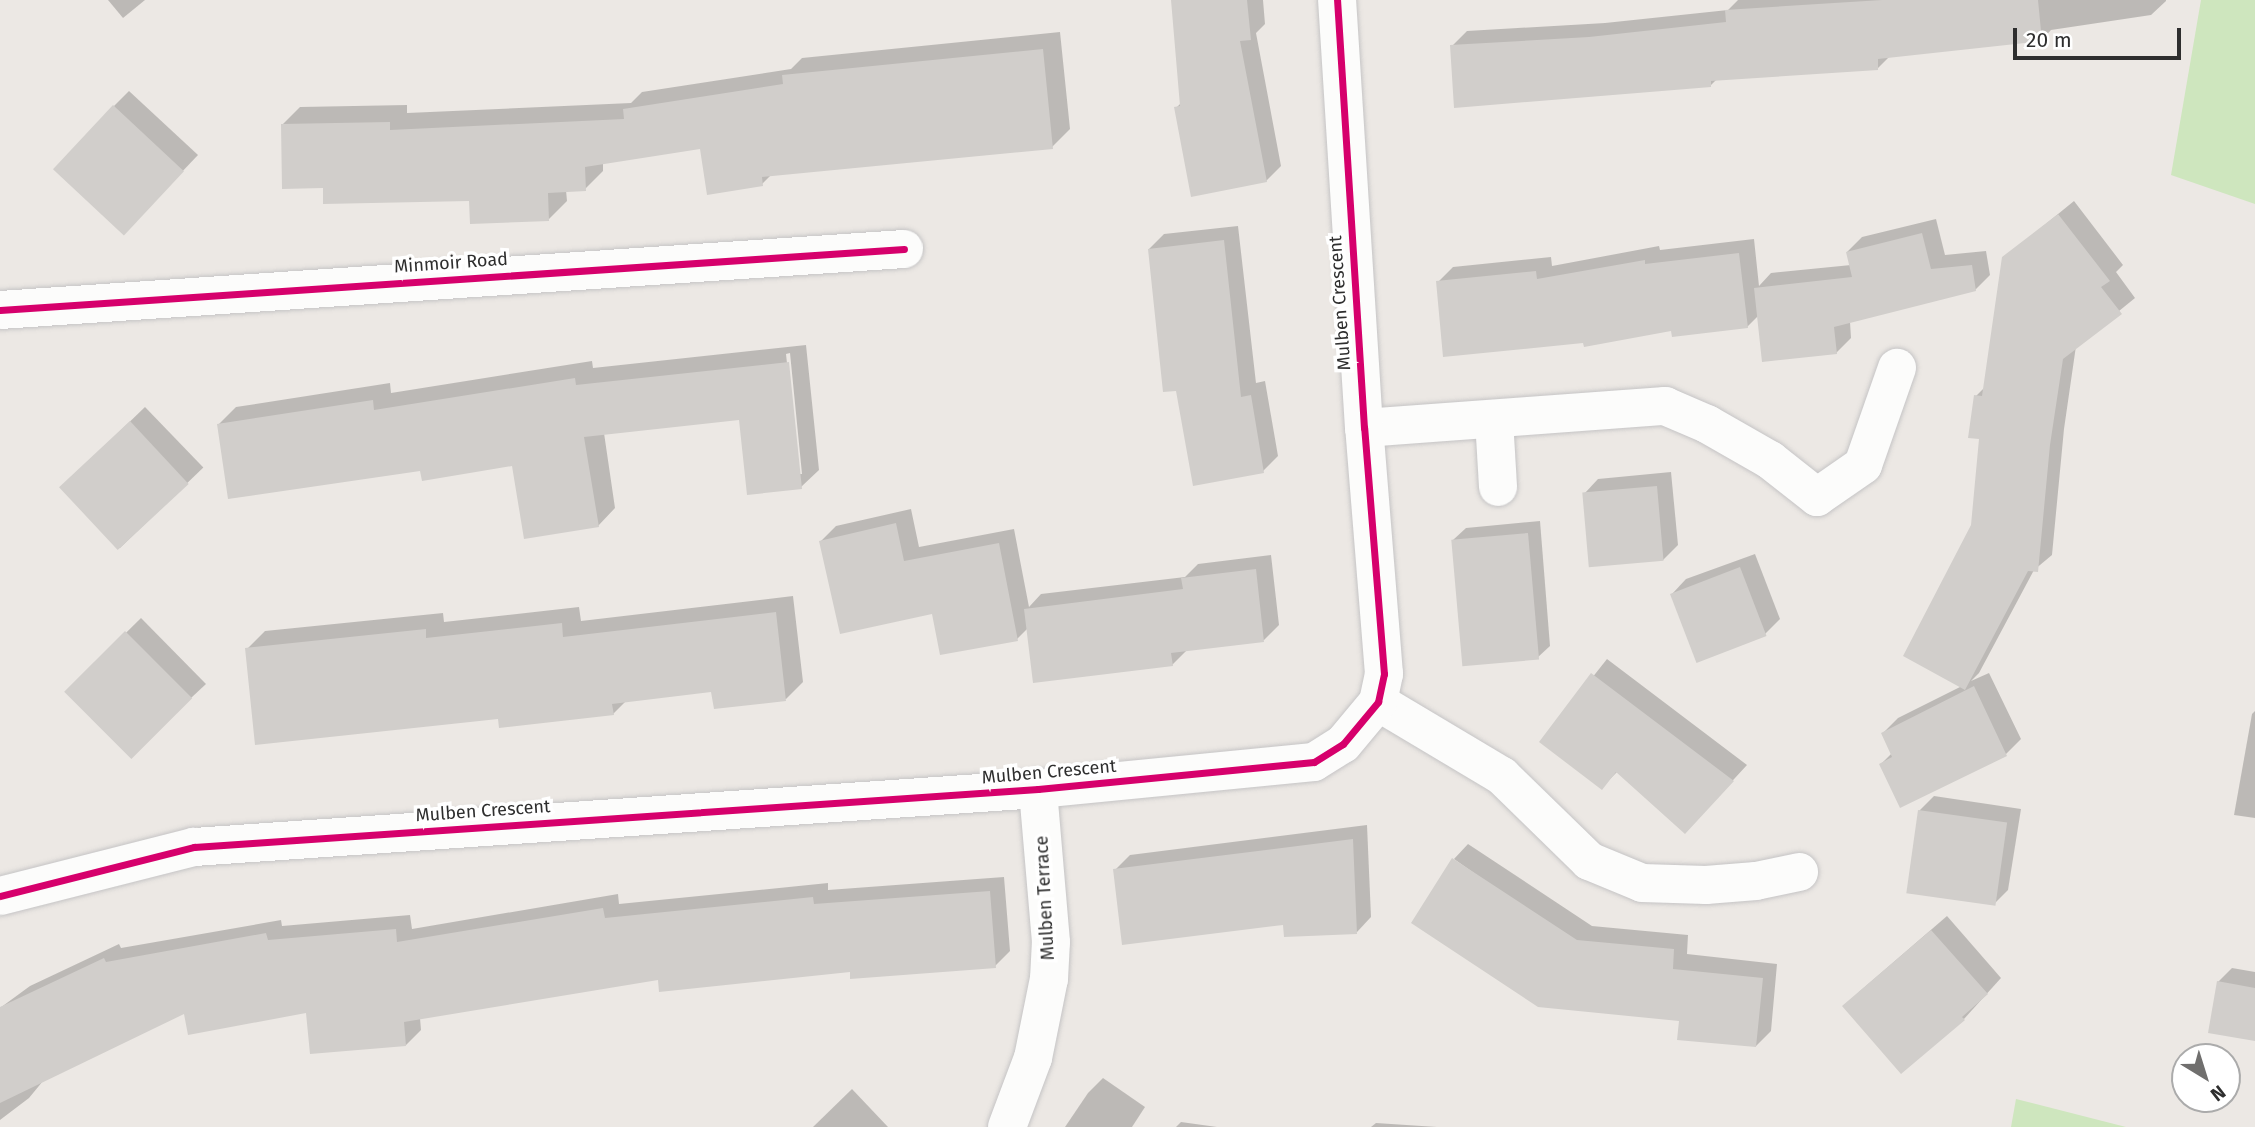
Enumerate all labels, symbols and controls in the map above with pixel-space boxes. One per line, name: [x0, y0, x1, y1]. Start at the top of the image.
scale bar: [2017, 14, 2185, 58]
text: 20 m: [2026, 27, 2072, 53]
street label: Mulben Crescent: [1325, 235, 1355, 371]
street label: Minmoir Road: [393, 248, 509, 278]
street label: Mulben Crescent: [981, 755, 1117, 789]
street label: Mulben Crescent: [415, 796, 551, 826]
street label: Mulben Terrace: [1031, 835, 1059, 961]
north arrow: [2171, 1043, 2241, 1113]
text: N: [2206, 1080, 2230, 1106]

